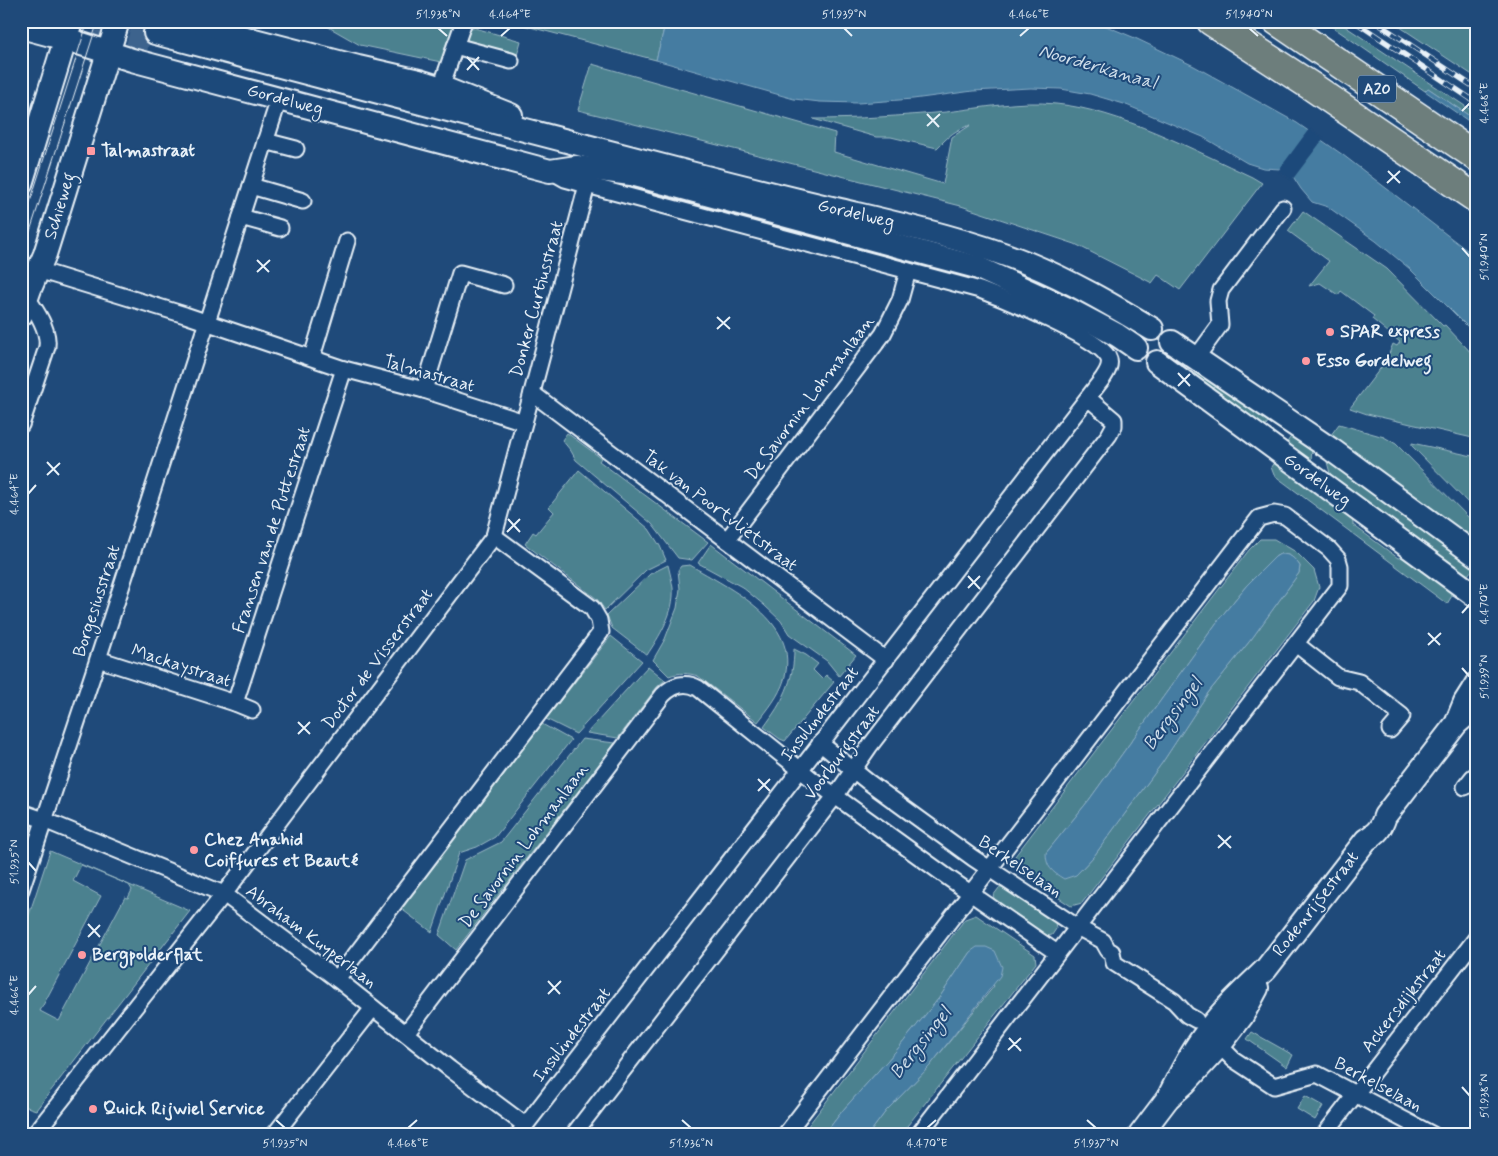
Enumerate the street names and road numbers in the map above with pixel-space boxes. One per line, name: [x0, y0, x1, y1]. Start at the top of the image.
road number: A20: [1358, 76, 1396, 102]
street label: Gordelweg: [244, 78, 326, 123]
street label: Schieweg: [38, 169, 84, 243]
street label: Gordelweg: [815, 194, 897, 235]
street label: Donker Curtiusstraat: [505, 218, 570, 380]
street label: De Savornin Lohmanlaan: [740, 310, 880, 486]
street label: Talmastraat: [381, 350, 478, 399]
street label: Fransen van de Puttestraat: [227, 423, 317, 636]
street label: Tak van Poortvlietstraat: [638, 445, 803, 577]
street label: Gordelweg: [1278, 447, 1356, 513]
street label: Borgesiusstraat: [68, 542, 127, 661]
street label: Doctor de Visserstraat: [317, 583, 439, 734]
street label: Mackaystraat: [128, 639, 234, 694]
street label: Insulindestraat: [775, 661, 865, 766]
street label: Voorburgstraat: [798, 700, 887, 807]
street label: De Savornin Lohmanlaan: [454, 758, 594, 934]
street label: Berkelselaan: [973, 830, 1067, 904]
street label: Rodenrijsestraat: [1267, 846, 1365, 962]
street label: Abraham Kuyperlaan: [240, 880, 382, 994]
street label: Ackersdijkstraat: [1356, 944, 1452, 1058]
street label: Insulindestraat: [527, 982, 617, 1087]
street label: Berkelselaan: [1330, 1052, 1426, 1118]

